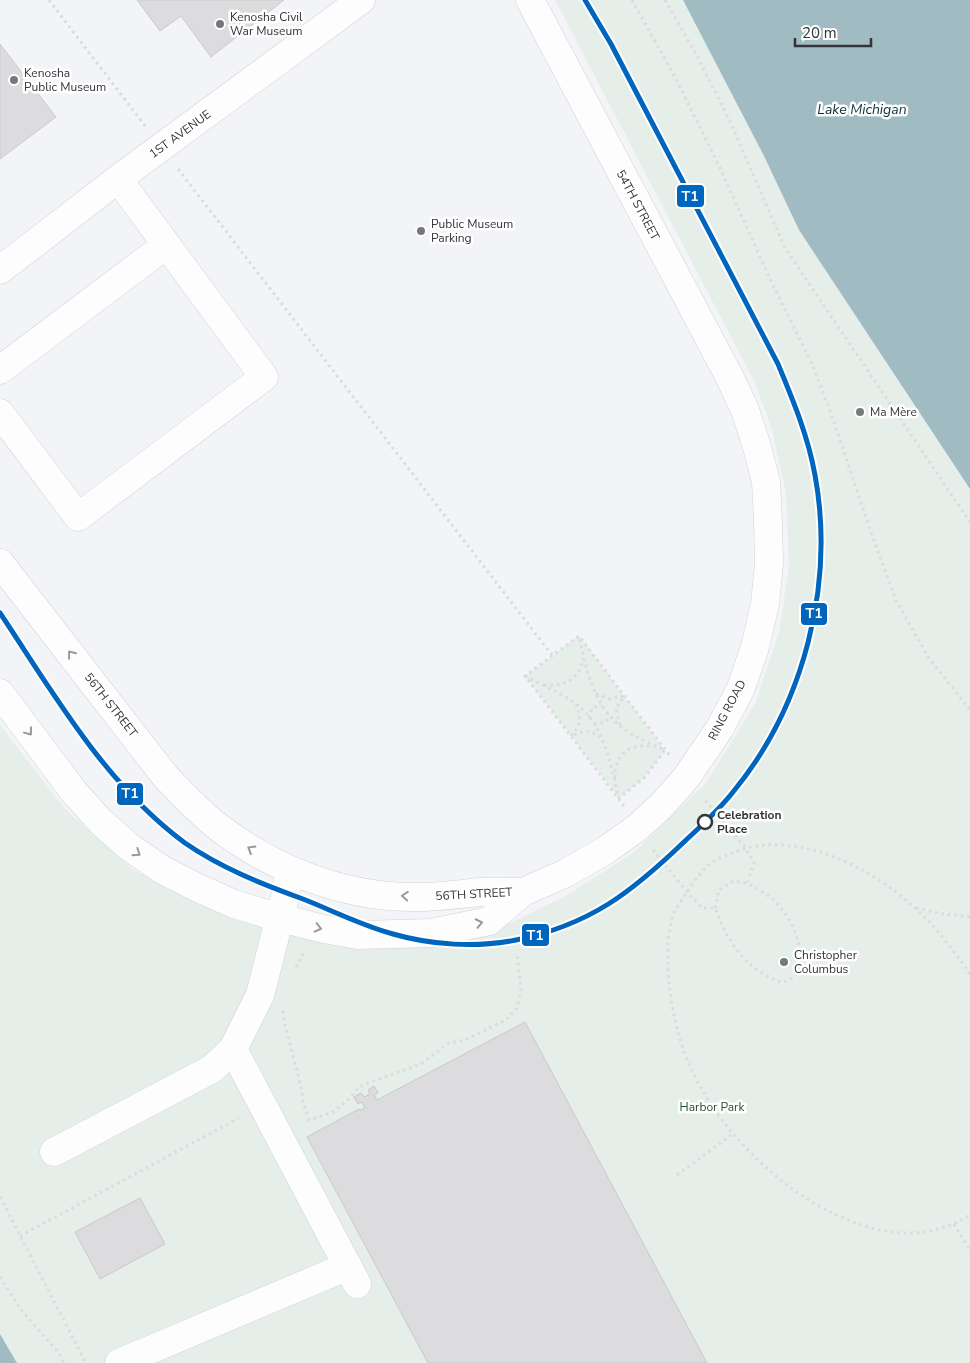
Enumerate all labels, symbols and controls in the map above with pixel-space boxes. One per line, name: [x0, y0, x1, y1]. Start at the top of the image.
place label: Kenosha Civil War Museum: [230, 9, 303, 39]
scale bar: [795, 15, 871, 47]
marker: Kenosha Civil War Museum: [214, 18, 226, 30]
text: 20 m: [802, 23, 837, 43]
place label: Kenosha Public Museum: [24, 65, 106, 95]
marker: Kenosha Public Museum: [8, 74, 20, 86]
water label: Lake Michigan: [817, 100, 907, 119]
street label: 1ST AVENUE: [146, 106, 214, 162]
street label: 54TH STREET: [613, 167, 664, 244]
line badge: T1: [676, 184, 705, 208]
text: T1: [681, 187, 699, 206]
place label: Public Museum Parking: [431, 216, 513, 246]
marker: Public Museum Parking: [415, 225, 427, 237]
place label: Ma Mère: [870, 404, 917, 420]
marker: Ma Mère: [854, 406, 866, 418]
line badge: T1: [800, 602, 828, 626]
text: T1: [805, 604, 823, 623]
one-way arrow: [68, 651, 76, 660]
street label: 56TH STREET: [81, 670, 142, 741]
street label: RING ROAD: [704, 677, 750, 743]
one-way arrow: [23, 726, 32, 736]
line badge: T1: [116, 782, 144, 806]
text: T1: [121, 784, 139, 803]
place label: Celebration Place: [717, 807, 782, 837]
marker: Celebration Place: [697, 814, 713, 830]
one-way arrow: [247, 846, 256, 856]
one-way arrow: [131, 847, 141, 856]
street label: 56TH STREET: [435, 884, 514, 904]
one-way arrow: [400, 891, 408, 902]
one-way arrow: [475, 919, 484, 929]
one-way arrow: [314, 922, 323, 933]
line badge: T1: [521, 923, 550, 947]
text: T1: [526, 926, 544, 945]
place label: Christopher Columbus: [794, 947, 858, 977]
marker: Christopher Columbus: [778, 956, 790, 968]
park label: Harbor Park: [680, 1099, 745, 1115]

